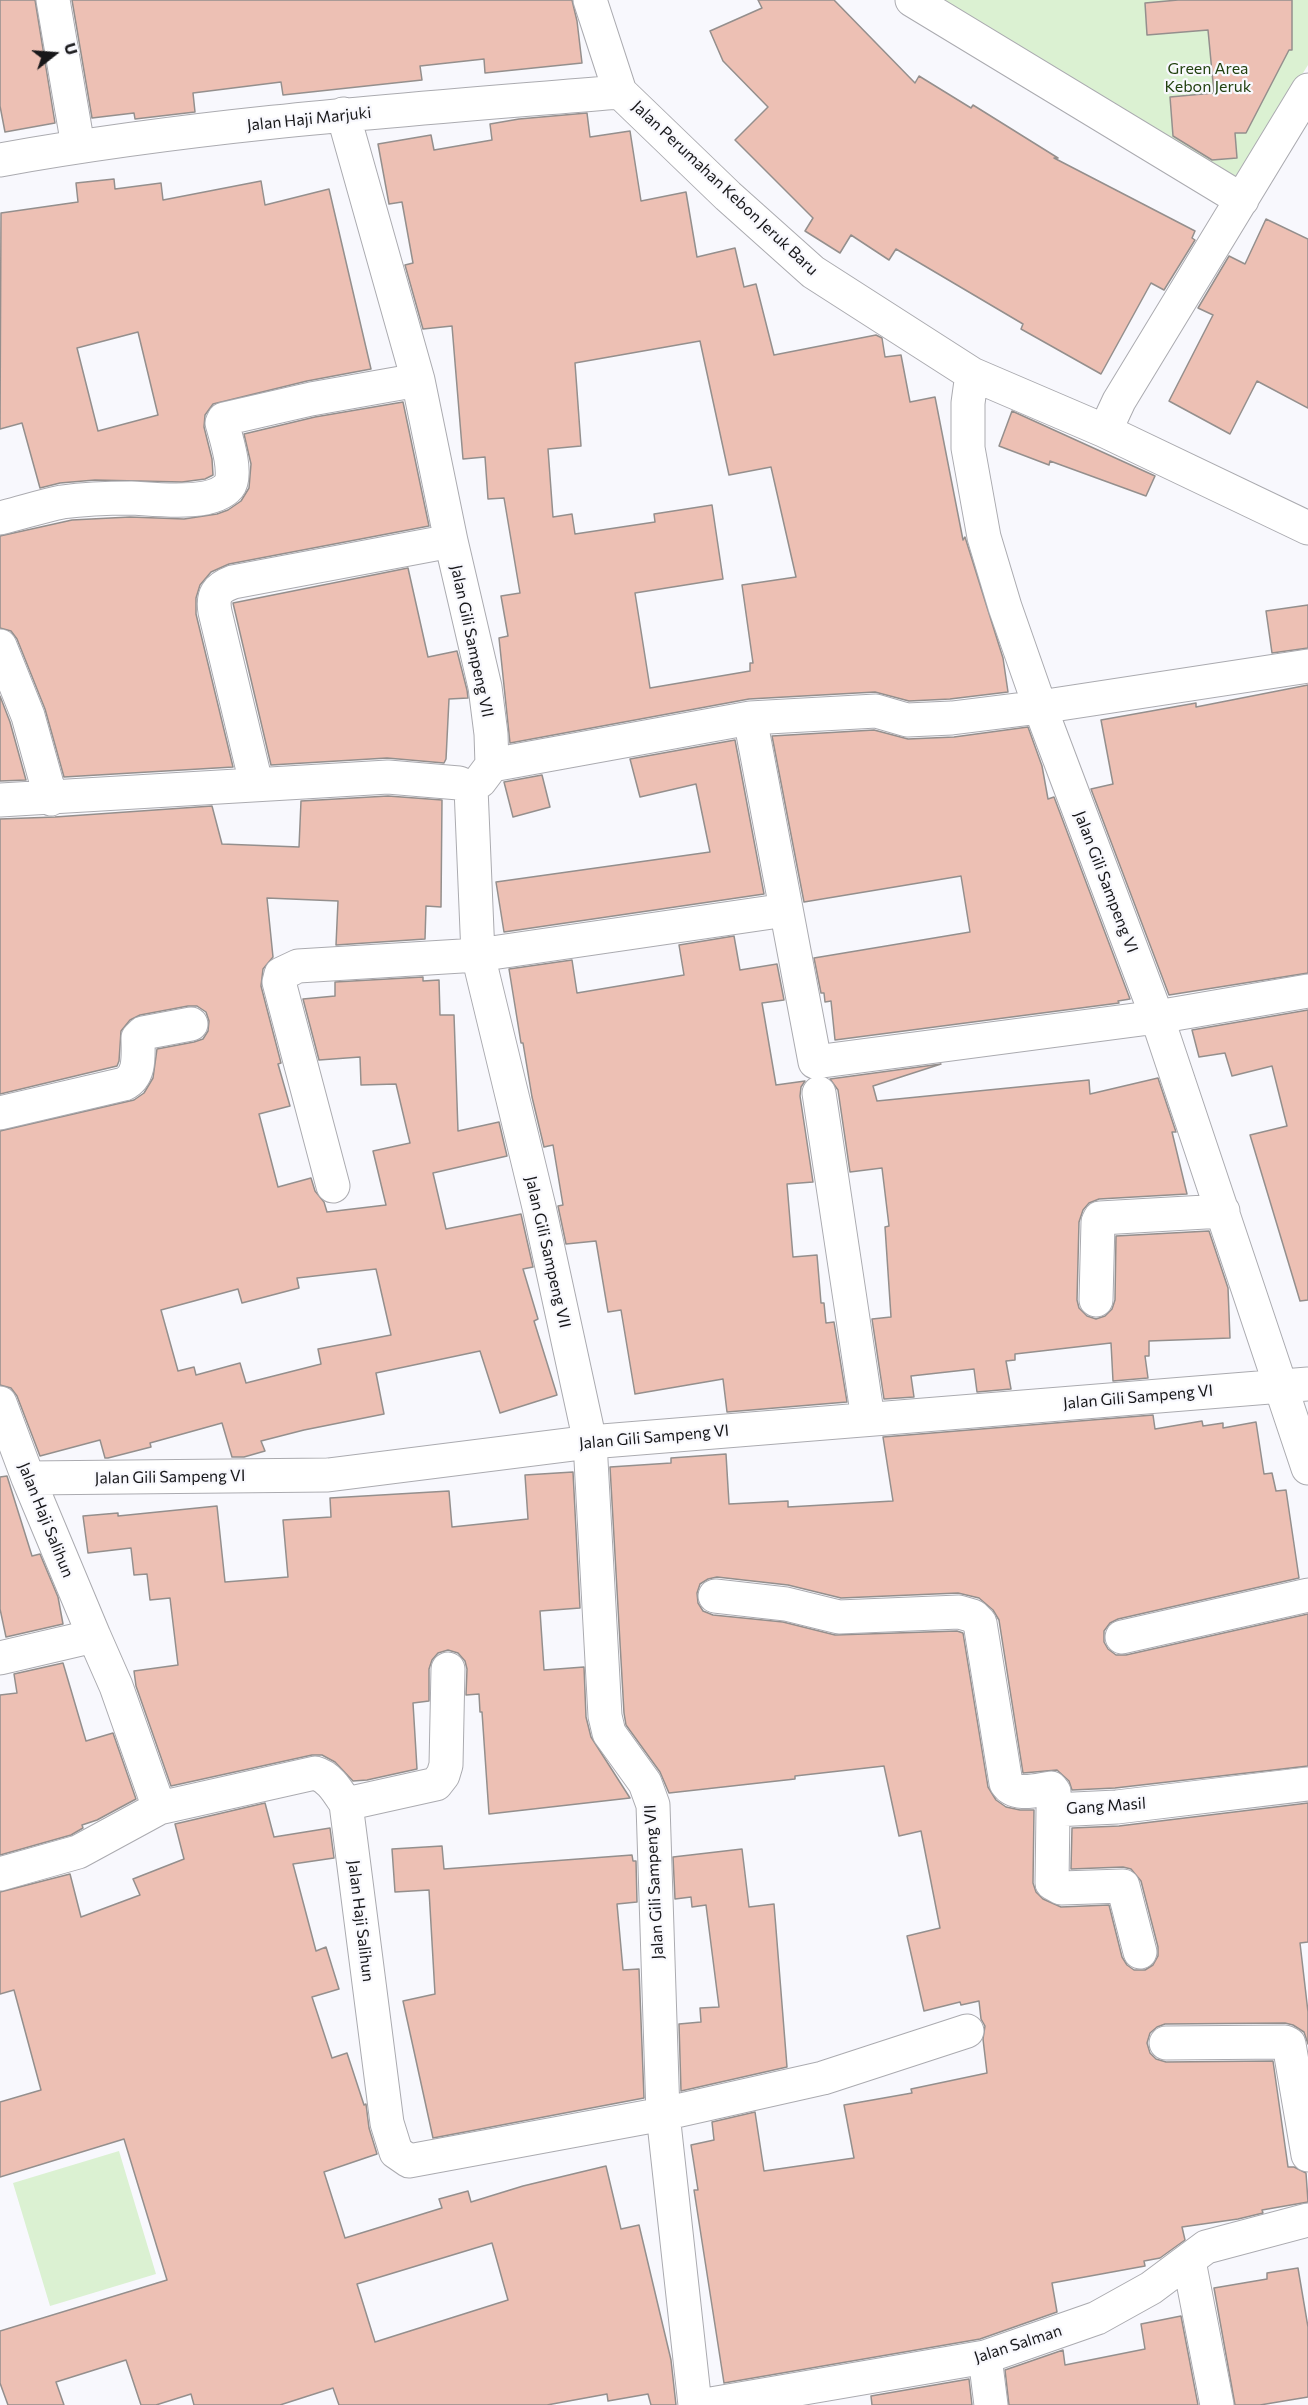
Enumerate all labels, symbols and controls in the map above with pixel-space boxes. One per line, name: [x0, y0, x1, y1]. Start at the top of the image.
north arrow: [24, 24, 84, 84]
text: U: [61, 40, 82, 57]
park label: Green Area Kebon Jeruk: [1165, 59, 1251, 97]
street label: Jalan Perumahan Kebon Jeruk Baru: [628, 97, 822, 279]
street label: Jalan Haji Marjuki: [246, 103, 372, 135]
street label: Jalan Gili Sampeng VII: [446, 563, 498, 719]
street label: Jalan Gili Sampeng VI: [1070, 808, 1142, 956]
street label: Jalan Gili Sampeng VII: [521, 1174, 575, 1330]
street label: Jalan Gili Sampeng VI: [1062, 1381, 1214, 1413]
street label: Jalan Gili Sampeng VI: [578, 1421, 730, 1453]
street label: Jalan Haji Salihun: [14, 1460, 78, 1580]
street label: Jalan Gili Sampeng VI: [94, 1466, 246, 1488]
street label: Gang Masil: [1065, 1794, 1147, 1818]
street label: Jalan Gili Sampeng VII: [640, 1804, 668, 1960]
street label: Jalan Haji Salihun: [344, 1859, 378, 1983]
street label: Jalan Salman: [972, 2321, 1064, 2367]

